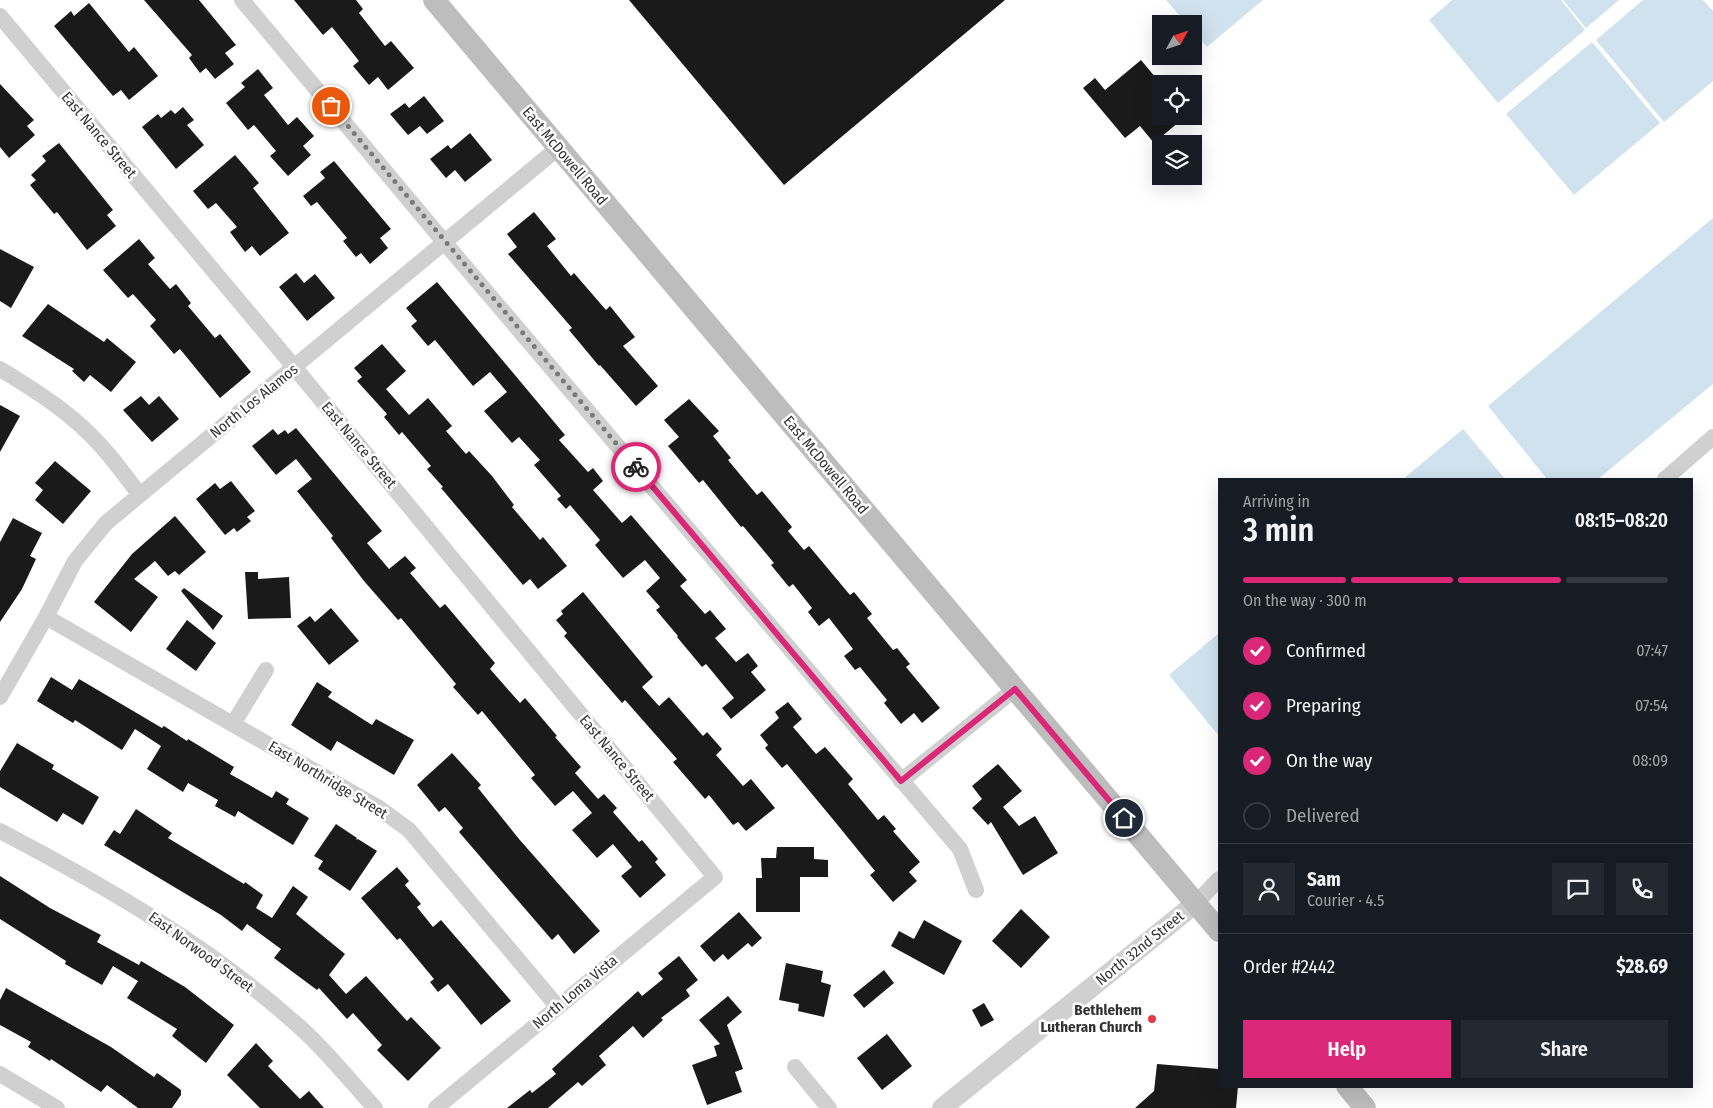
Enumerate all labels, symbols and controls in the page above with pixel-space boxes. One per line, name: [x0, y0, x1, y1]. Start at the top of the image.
north arrow: [1152, 15, 1202, 65]
map controls: [1152, 15, 1202, 185]
button: locate: [1152, 75, 1202, 125]
pin: [310, 85, 352, 127]
street label: East Nance Street: [58, 88, 140, 182]
icon: bag: [317, 92, 345, 120]
street label: East McDowell Road: [519, 103, 611, 209]
button: layers: [1152, 135, 1202, 185]
street label: North Los Alamos: [207, 360, 301, 442]
street label: East Nance Street: [318, 398, 400, 492]
street label: East McDowell Road: [780, 412, 872, 518]
courier: [611, 442, 661, 492]
icon: bike: [622, 453, 650, 481]
text: Arriving in: [1243, 492, 1310, 511]
text: 08:15–08:20: [1575, 509, 1668, 532]
text: 3 min: [1243, 511, 1314, 549]
text: On the way · 300 m: [1243, 591, 1366, 610]
icon: check: [1243, 637, 1271, 665]
text: Confirmed: [1286, 639, 1366, 662]
text: 07:47: [1636, 641, 1668, 660]
icon: check: [1243, 692, 1271, 720]
text: Preparing: [1286, 694, 1361, 717]
text: 07:54: [1635, 696, 1668, 715]
street label: East Nance Street: [576, 711, 658, 805]
street label: East Northridge Street: [265, 737, 391, 823]
icon: check: [1243, 747, 1271, 775]
text: On the way: [1286, 749, 1372, 772]
text: 08:09: [1632, 751, 1668, 770]
pin: [1103, 797, 1145, 839]
icon: home: [1110, 804, 1138, 832]
text: Delivered: [1286, 804, 1360, 827]
button: person: [1243, 863, 1295, 915]
button: chat: [1552, 863, 1604, 915]
button: phone: [1616, 863, 1668, 915]
text: Sam: [1307, 868, 1341, 891]
text: Courier · 4.5: [1307, 891, 1384, 910]
street label: North 32nd Street: [1092, 907, 1188, 989]
street label: East Norwood Street: [145, 908, 257, 996]
street label: North Loma Vista: [529, 951, 621, 1033]
text: Order #2442: [1243, 955, 1335, 978]
text: $28.69: [1616, 955, 1668, 978]
place label: Bethlehem Lutheran Church: [1040, 1001, 1142, 1036]
marker: Bethlehem Lutheran Church: [1146, 1013, 1158, 1025]
button: Help: [1243, 1020, 1451, 1078]
button: Share: [1461, 1020, 1668, 1078]

